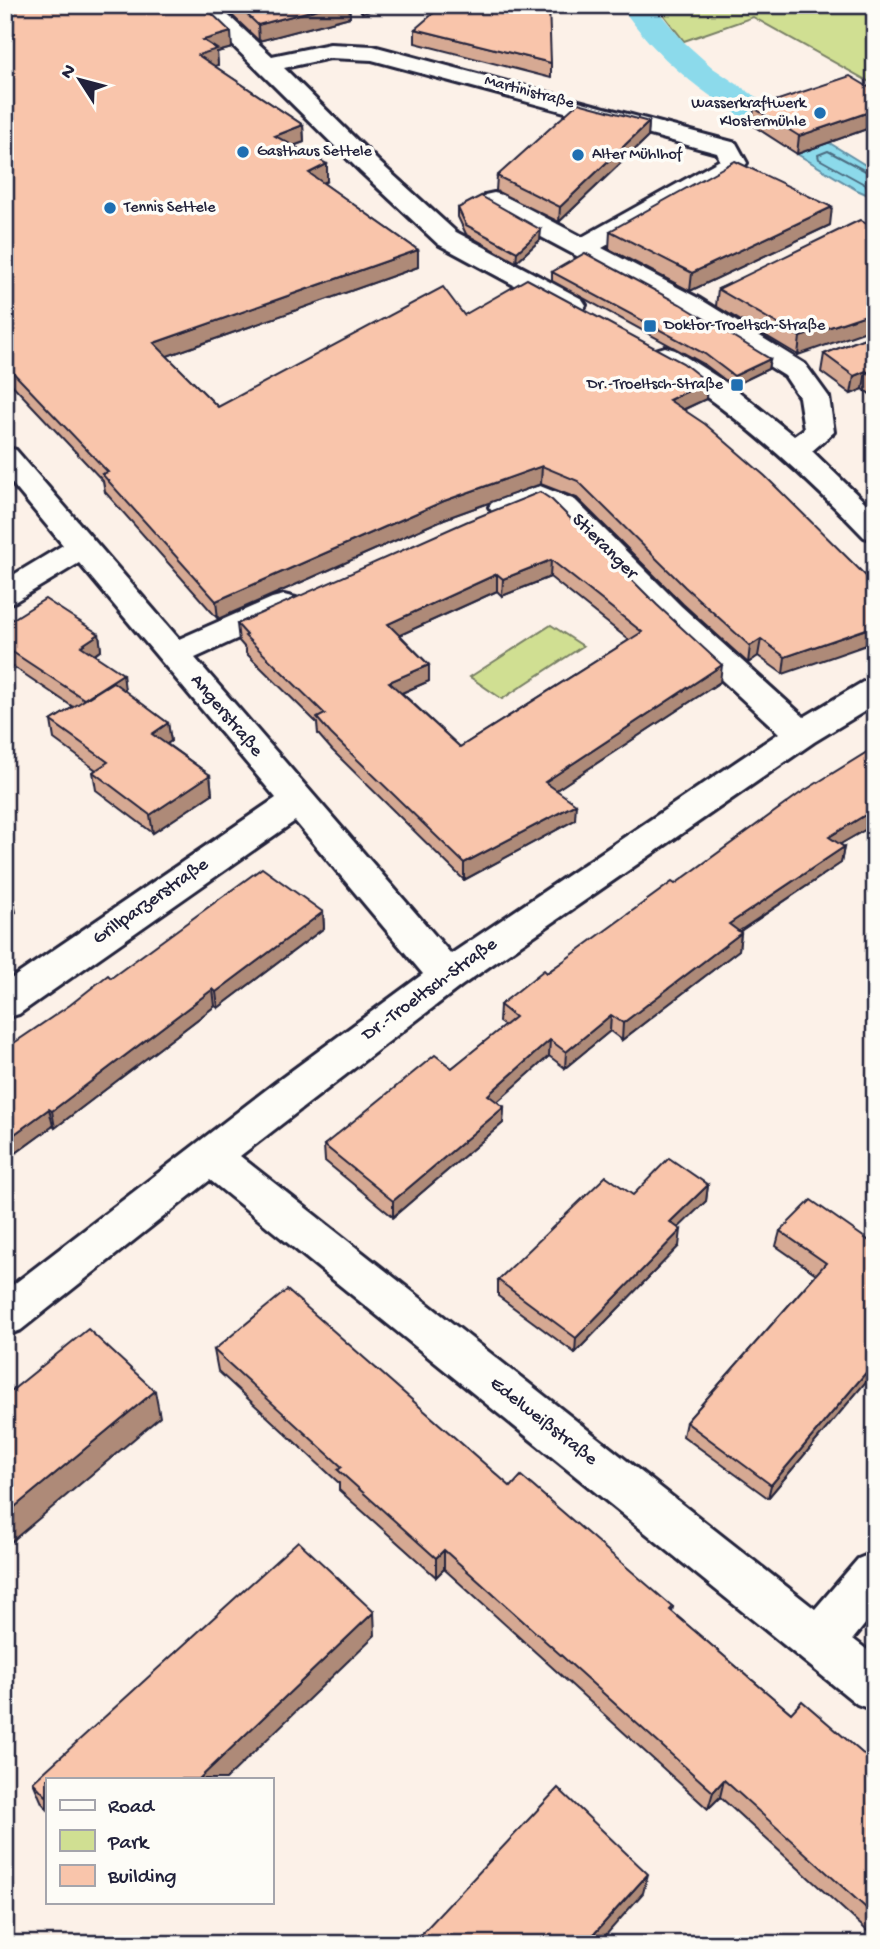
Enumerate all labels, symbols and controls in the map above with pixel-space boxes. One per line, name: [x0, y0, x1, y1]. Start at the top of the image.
north arrow: [46, 46, 116, 116]
text: N: [56, 60, 82, 84]
street label: Martinistraße: [482, 72, 576, 114]
place label: Wasserkraftwerk Klostermühle: [691, 95, 808, 132]
marker: Wasserkraftwerk Klostermühle: [812, 105, 828, 121]
place label: Gasthaus Settele: [257, 143, 373, 162]
marker: Gasthaus Settele: [235, 144, 251, 160]
place label: Alter Mühlhof: [592, 146, 683, 165]
marker: Alter Mühlhof: [570, 147, 586, 163]
place label: Tennis Settele: [123, 199, 216, 218]
marker: Tennis Settele: [102, 200, 118, 216]
place label: Doktor-Troeltsch-Straße: [663, 317, 826, 336]
marker: Doktor-Troeltsch-Straße: [642, 318, 658, 334]
place label: Dr.-Troeltsch-Straße: [586, 376, 724, 395]
marker: Dr.-Troeltsch-Straße: [729, 377, 745, 393]
street label: Stieranger: [566, 509, 643, 586]
street label: Angerstraße: [185, 670, 267, 762]
street label: Grillparzerstraße: [89, 853, 214, 950]
street label: Dr.-Troeltsch-Straße: [356, 933, 502, 1048]
street label: Edelweißstraße: [484, 1373, 602, 1471]
legend: [46, 1778, 273, 1904]
text: Road: [108, 1796, 156, 1821]
text: Park: [107, 1832, 151, 1857]
text: Building: [107, 1866, 177, 1891]

